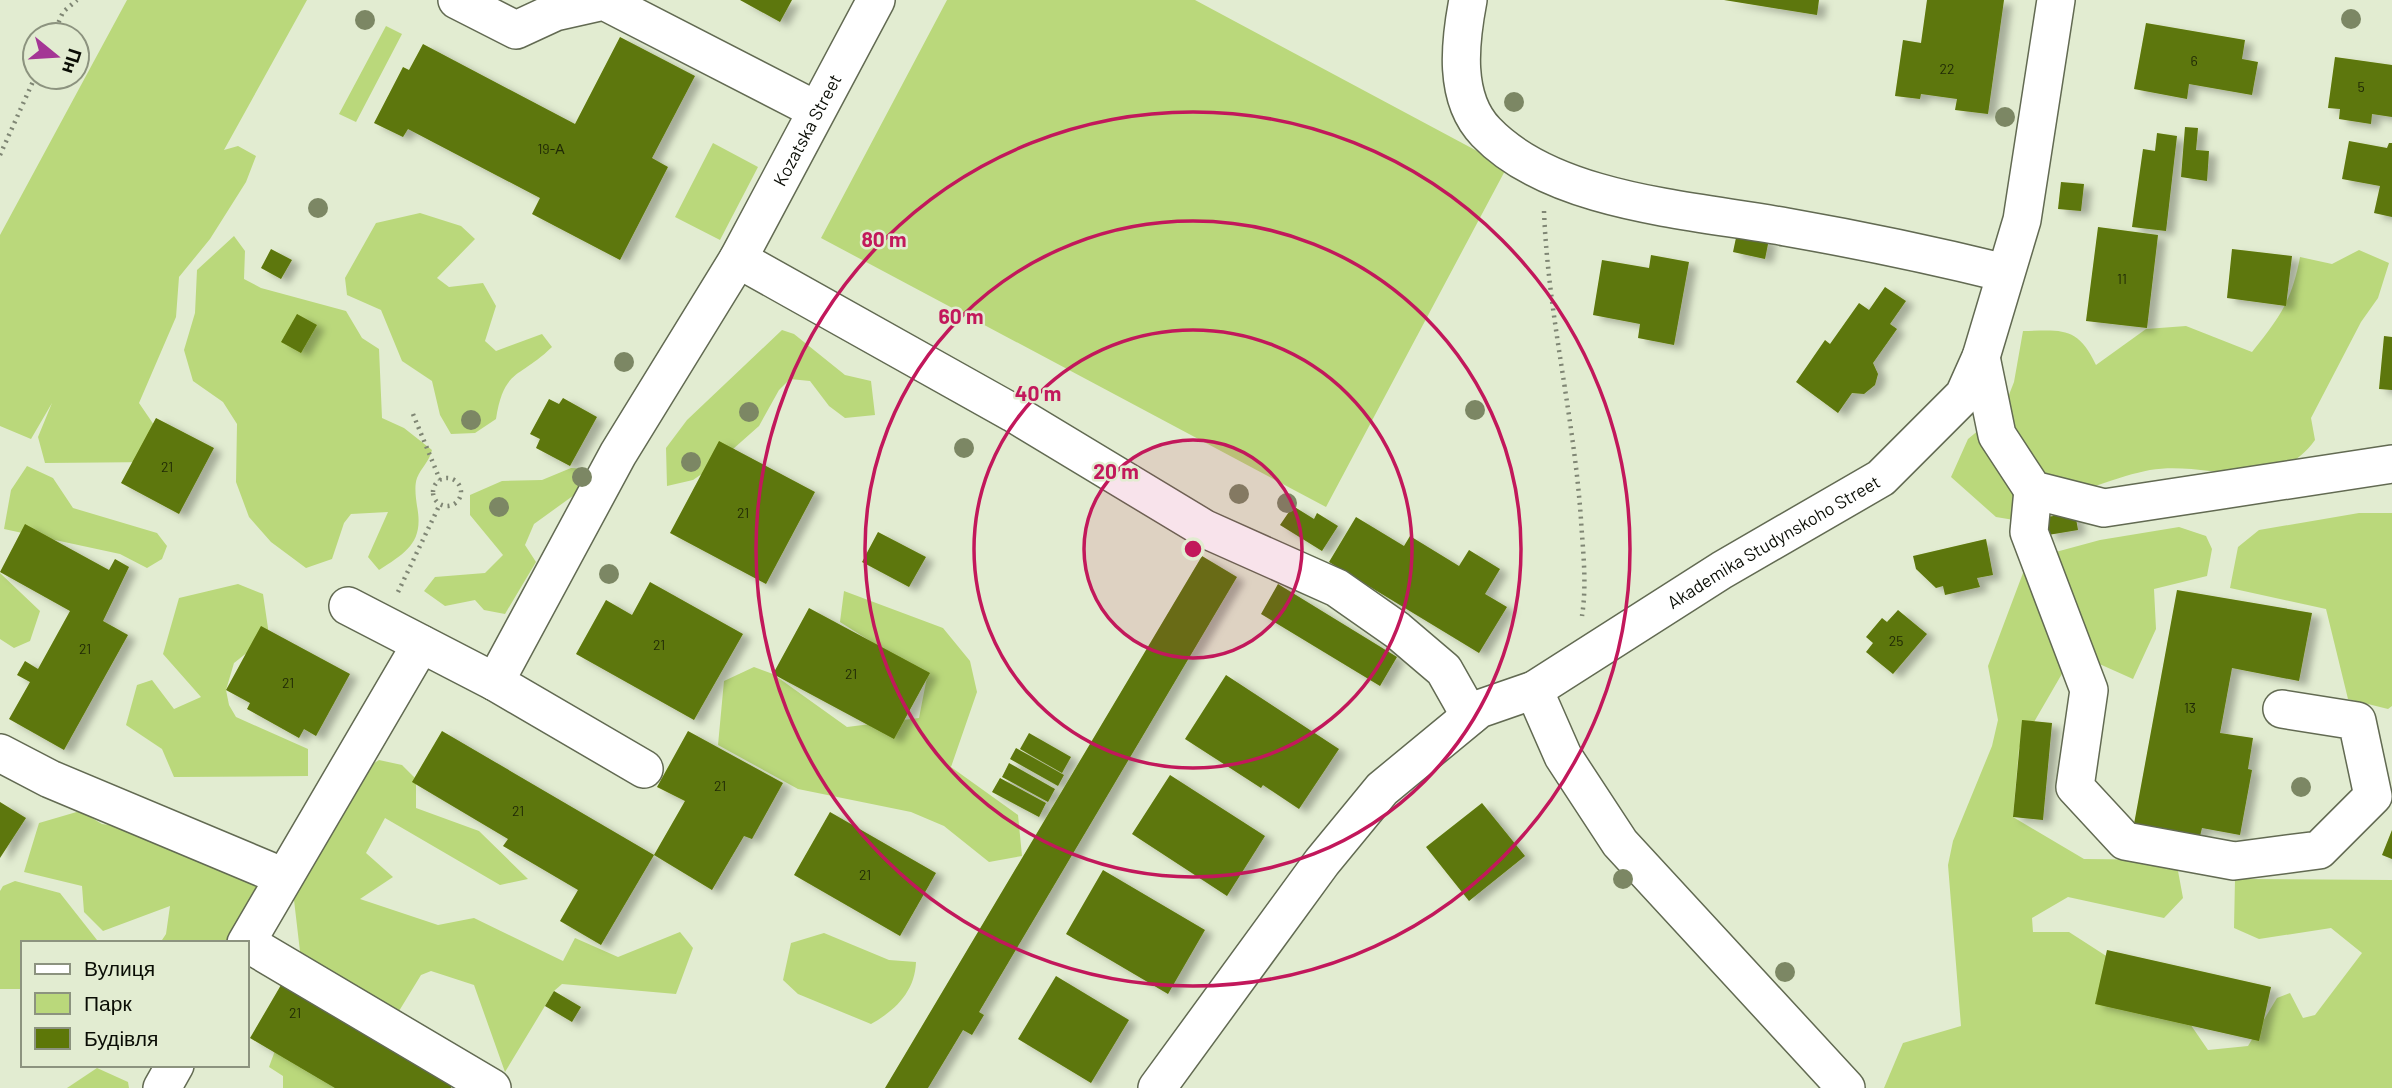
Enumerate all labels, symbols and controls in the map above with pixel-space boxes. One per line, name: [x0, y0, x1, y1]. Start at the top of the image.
north arrow: [21, 21, 91, 91]
text: Пн: [58, 46, 87, 77]
house number: 6: [2190, 52, 2198, 69]
house number: 22: [1939, 60, 1955, 77]
street label: Kozatska Street: [768, 70, 846, 190]
house number: 5: [2357, 78, 2365, 95]
house number: 19-А: [537, 140, 565, 157]
text: 80 m: [861, 226, 907, 251]
house number: 11: [2117, 270, 2127, 287]
text: 60 m: [939, 303, 983, 328]
text: 40 m: [1015, 380, 1061, 405]
house number: 21: [161, 458, 173, 475]
text: 20 m: [1093, 458, 1139, 483]
street label: Akademika Studynskoho Street: [1663, 470, 1884, 613]
house number: 21: [737, 504, 749, 521]
centre of rings: [1181, 537, 1205, 561]
house number: 25: [1889, 632, 1903, 649]
house number: 21: [653, 636, 665, 653]
house number: 21: [79, 640, 91, 657]
house number: 21: [845, 665, 857, 682]
house number: 21: [282, 674, 294, 691]
house number: 13: [2184, 699, 2196, 716]
house number: 21: [714, 777, 726, 794]
house number: 21: [512, 802, 524, 819]
house number: 21: [859, 866, 871, 883]
legend: [21, 941, 248, 1067]
text: Вулиця: [84, 955, 155, 980]
text: Парк: [84, 990, 132, 1015]
house number: 21: [289, 1004, 301, 1021]
text: Будівля: [84, 1025, 158, 1050]

